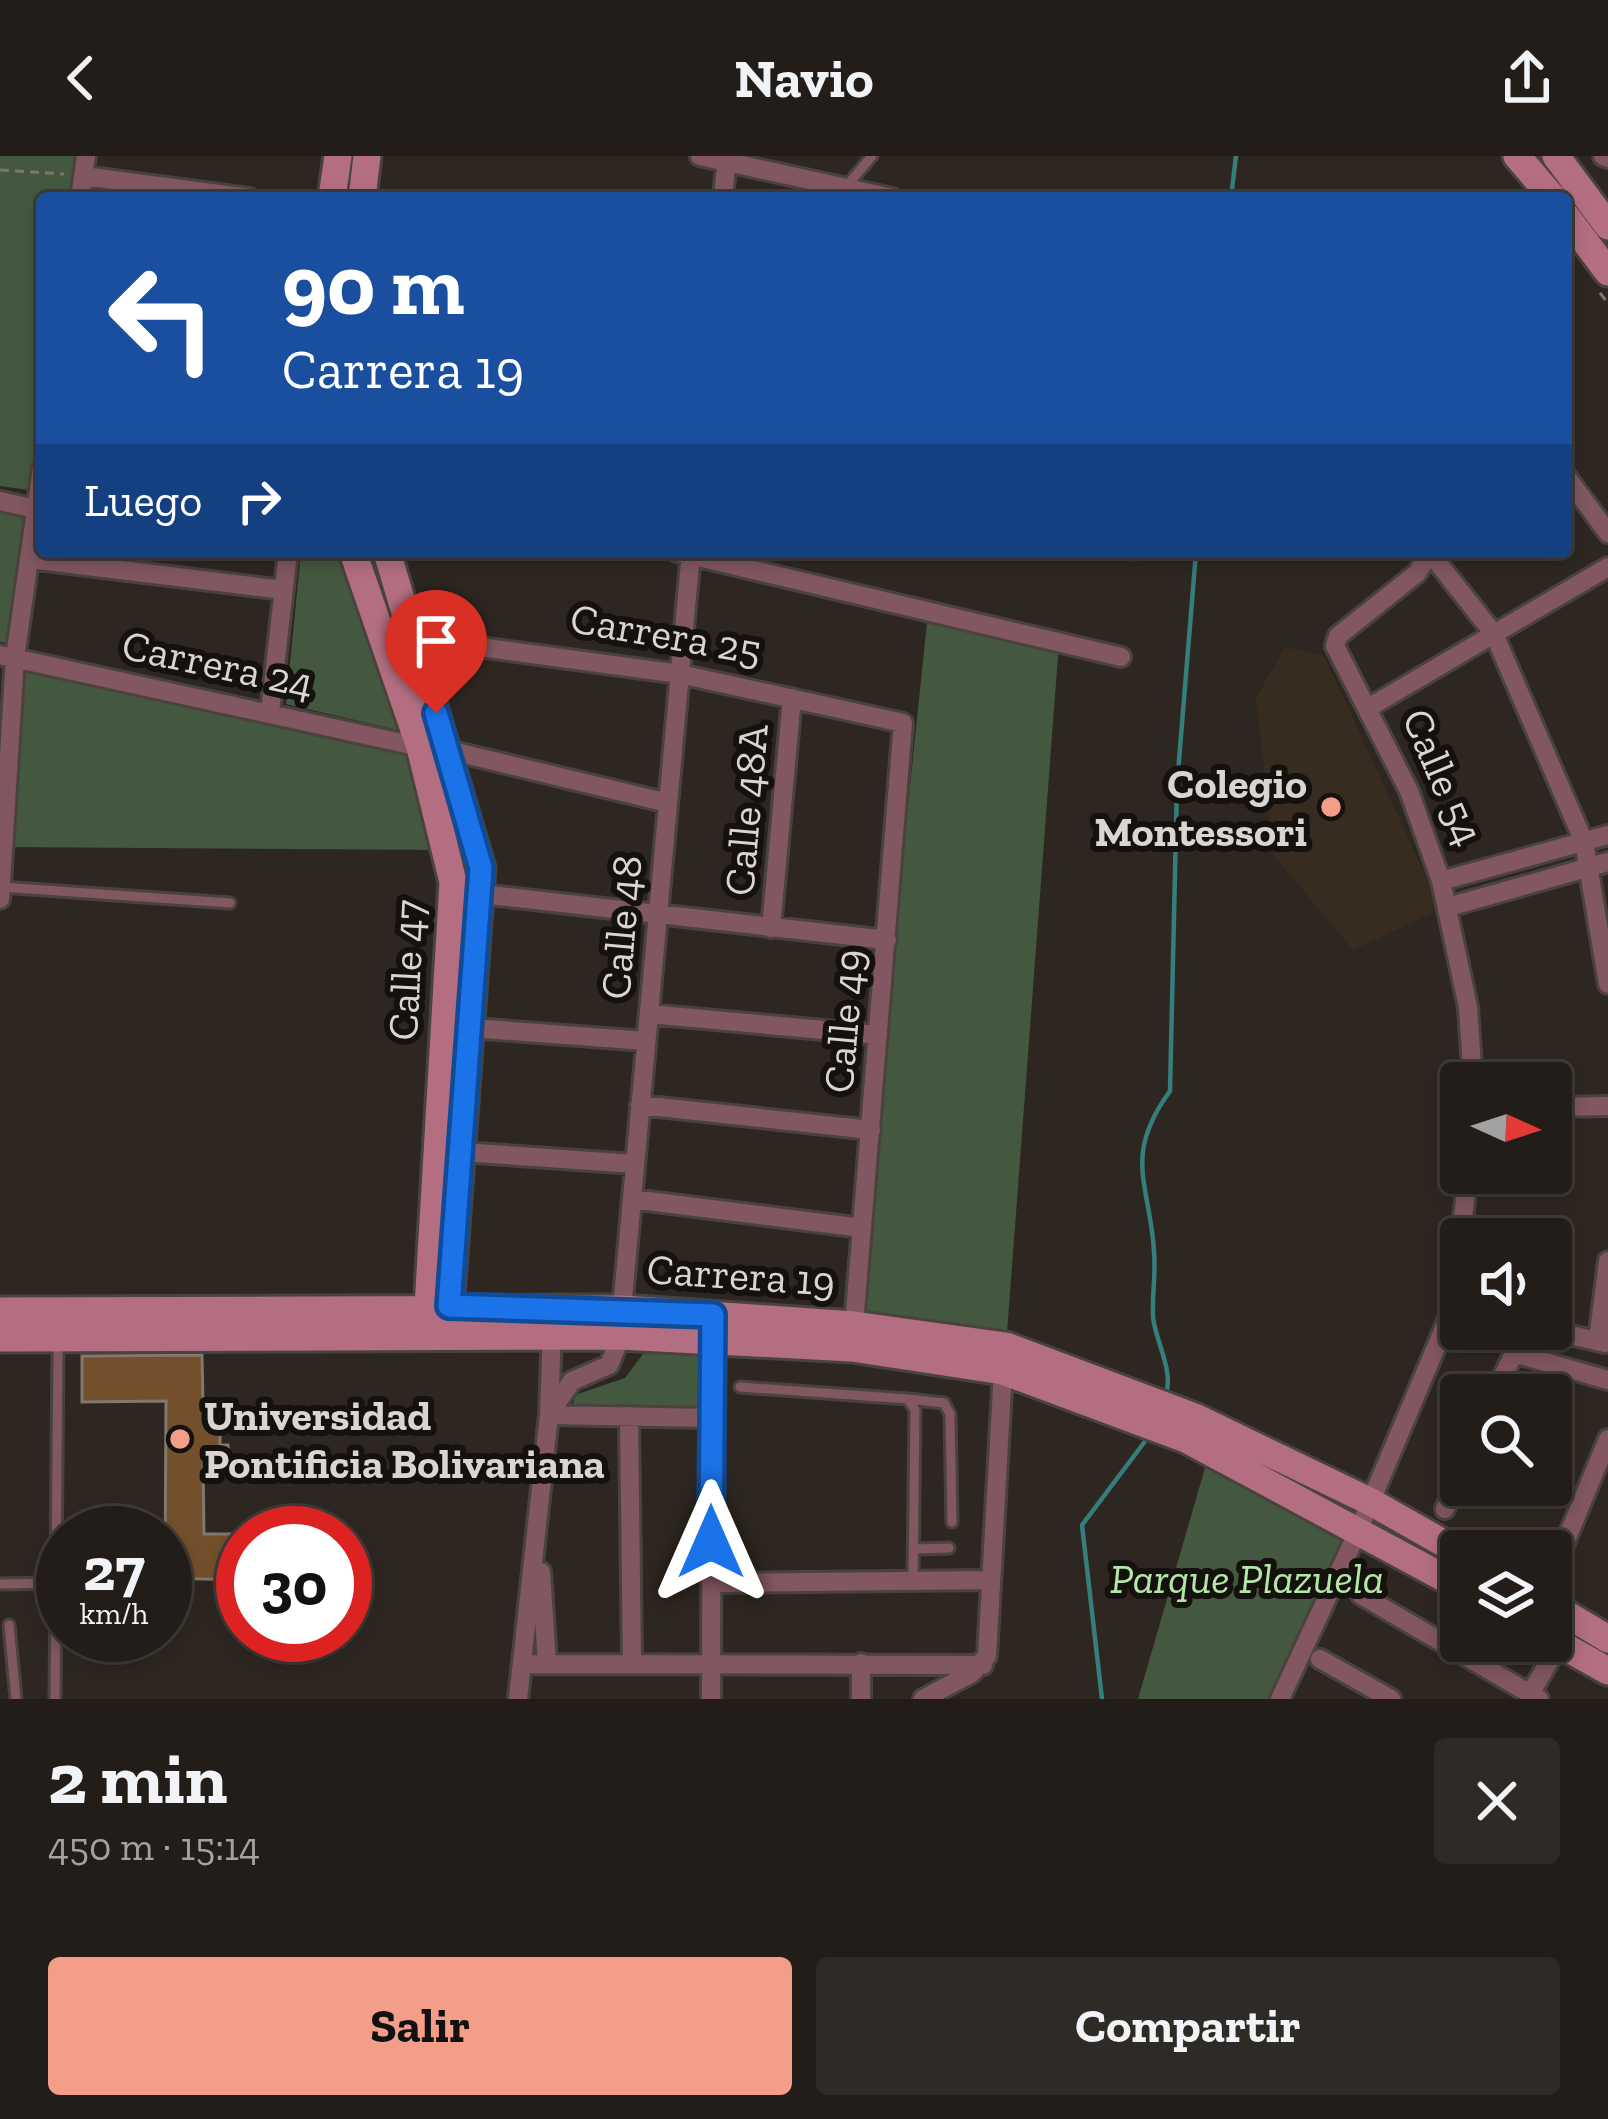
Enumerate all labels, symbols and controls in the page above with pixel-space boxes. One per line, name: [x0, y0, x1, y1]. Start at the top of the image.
icon: back: [48, 45, 114, 111]
icon: share: [1494, 45, 1560, 111]
text: Navio: [735, 46, 873, 111]
text: 90 m: [282, 235, 465, 336]
icon: left: [84, 240, 240, 396]
text: Carrera 19: [282, 337, 524, 402]
icon: right: [226, 468, 292, 534]
text: Luego: [84, 474, 202, 528]
pin: [385, 590, 487, 713]
street label: Carrera 25: [567, 592, 765, 676]
icon: arrive: [403, 608, 469, 674]
street label: Carrera 24: [118, 619, 318, 709]
street label: Calle 54: [1392, 701, 1494, 853]
street label: Calle 48A: [713, 722, 779, 898]
place label: Colegio Montessori: [1095, 758, 1307, 857]
marker: Colegio Montessori: [1318, 794, 1344, 820]
street label: Calle 48: [589, 853, 653, 1001]
street label: Calle 47: [377, 898, 435, 1042]
street label: Calle 49: [812, 947, 876, 1095]
north arrow: [1440, 1062, 1572, 1194]
map controls: [1440, 1062, 1572, 1662]
button: sound: [1440, 1218, 1572, 1350]
street label: Carrera 19: [645, 1243, 837, 1307]
button: search: [1440, 1374, 1572, 1506]
place label: Universidad Pontificia Bolivariana: [204, 1390, 605, 1489]
marker: Universidad Pontificia Bolivariana: [167, 1426, 193, 1452]
position arrow: [648, 1479, 774, 1605]
speed limit sign: 30: [216, 1506, 372, 1662]
button: layers: [1440, 1530, 1572, 1662]
text: 27: [83, 1533, 145, 1605]
park label: Parque Plazuela: [1110, 1553, 1384, 1604]
text: km/h: [80, 1596, 148, 1632]
text: 2 min: [48, 1735, 227, 1821]
button: close: [1434, 1738, 1560, 1864]
text: 450 m · 15:14: [48, 1823, 260, 1870]
button: Salir: [48, 1957, 792, 2095]
button: Compartir: [816, 1957, 1560, 2095]

